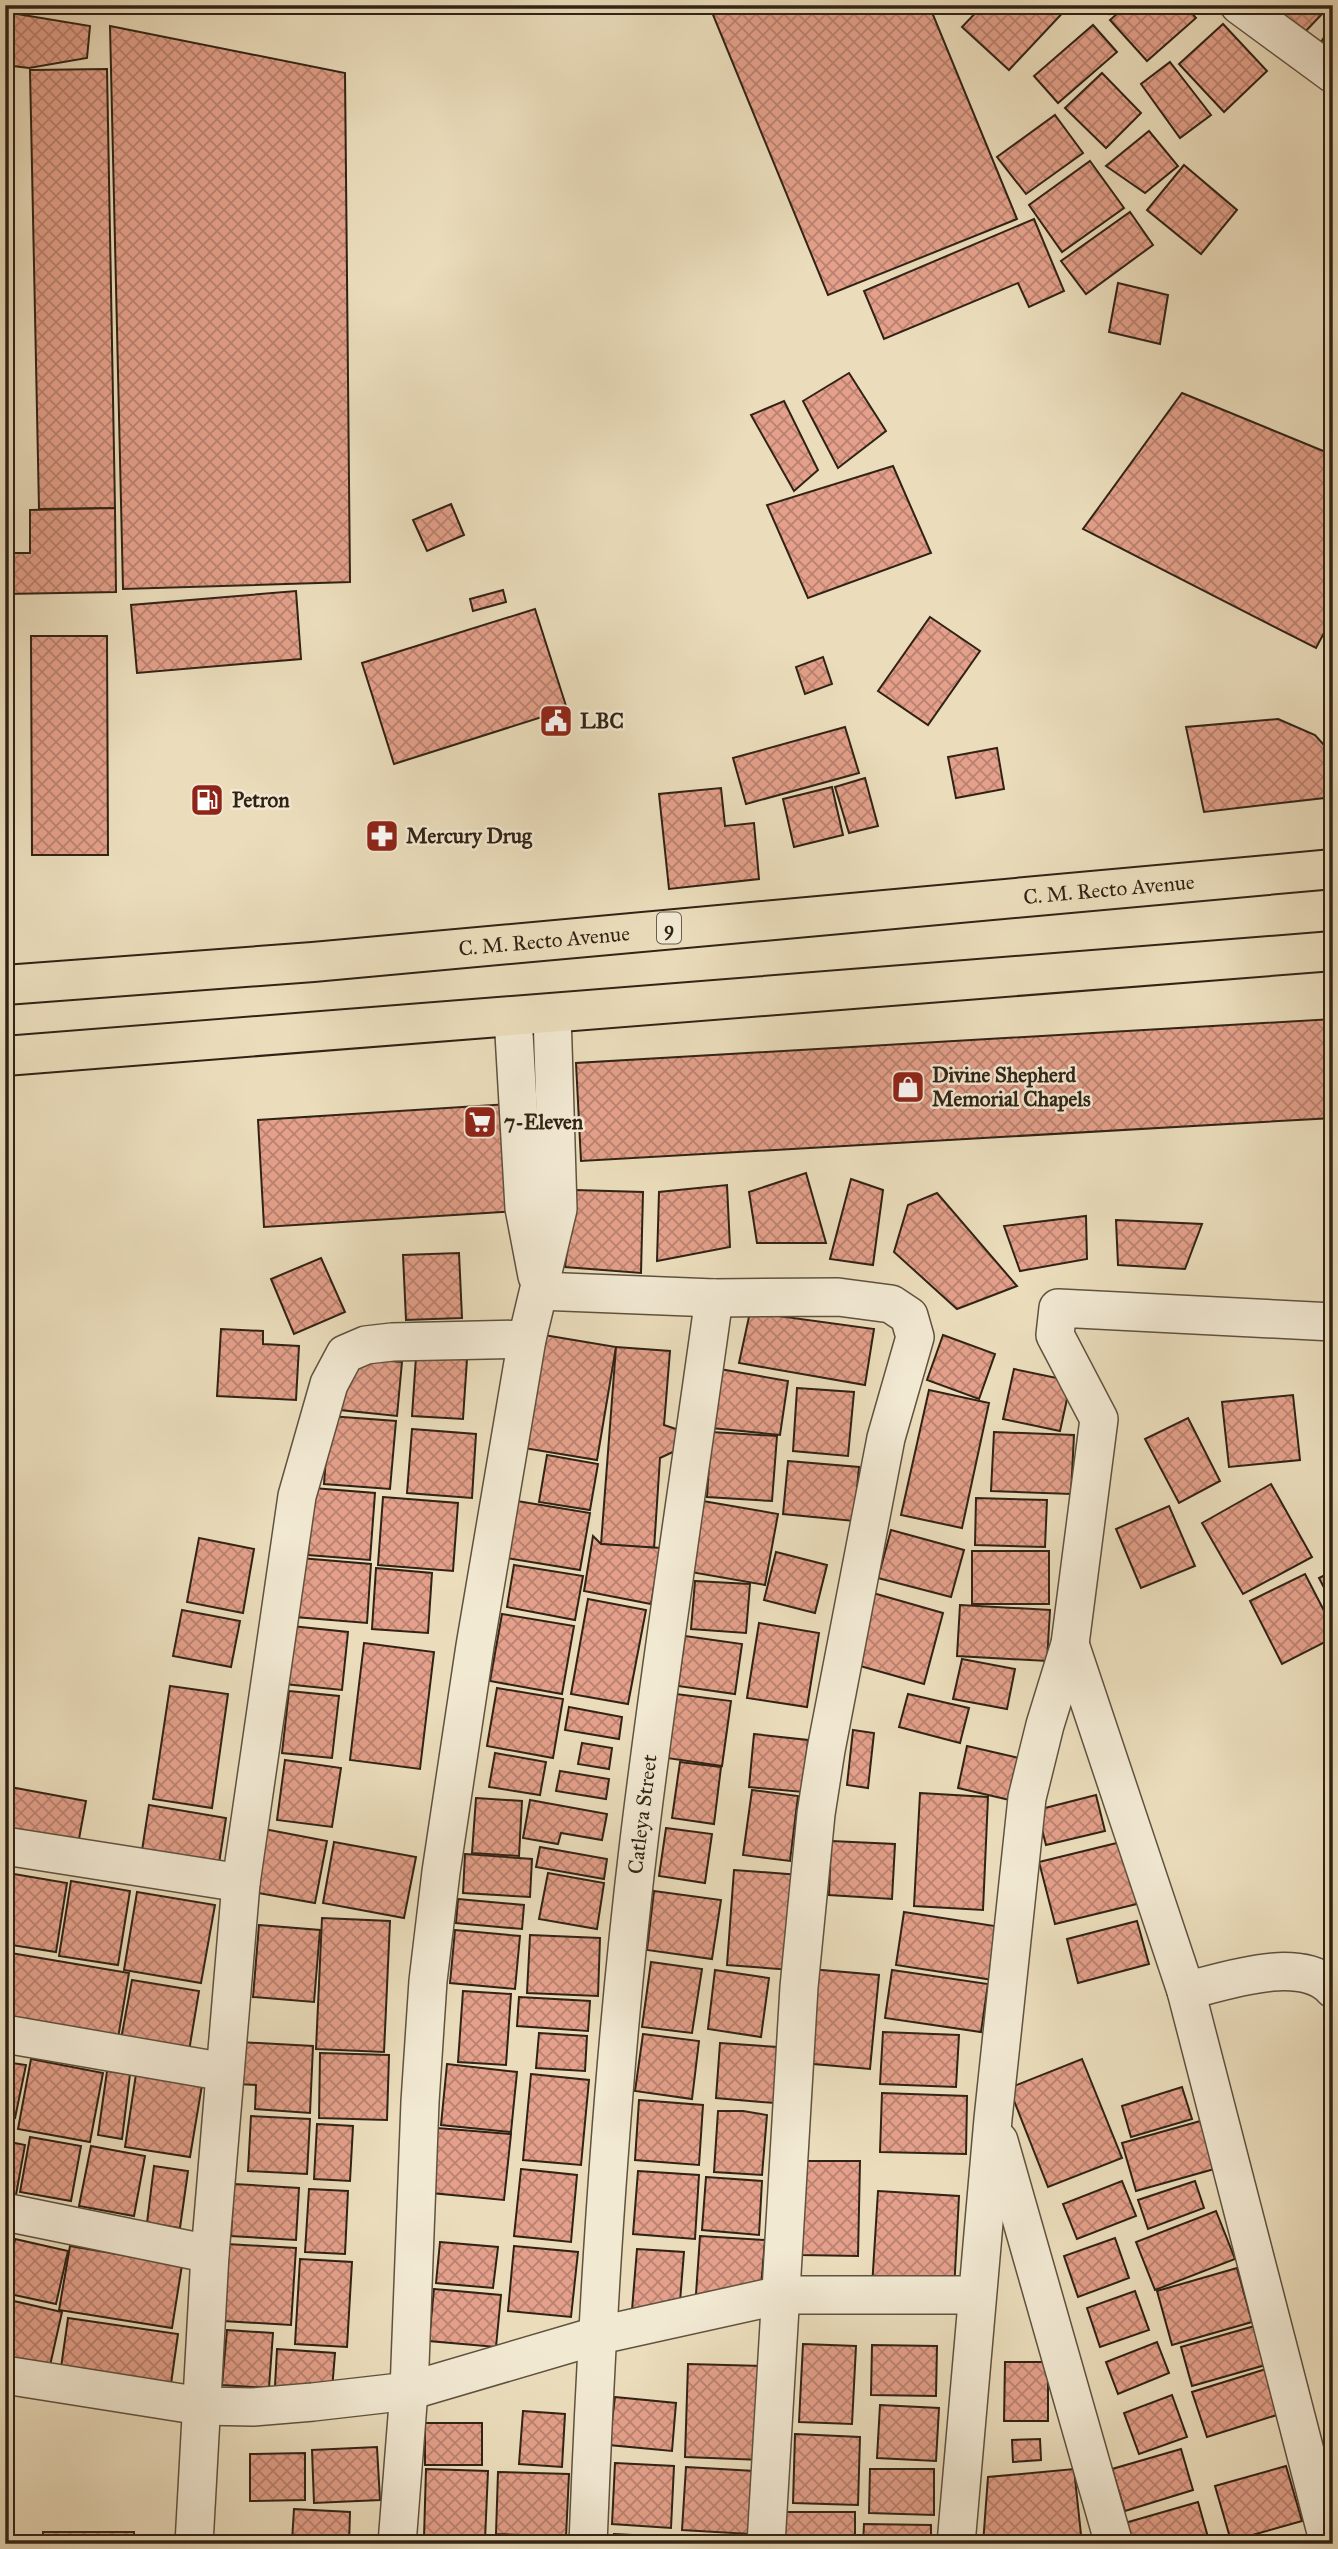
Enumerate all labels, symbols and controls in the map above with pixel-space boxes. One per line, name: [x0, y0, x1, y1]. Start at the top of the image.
public building icon: LBC: [537, 702, 575, 740]
place label: LBC: [580, 708, 624, 734]
fuel station icon: Petron: [188, 781, 226, 819]
place label: Petron: [232, 787, 290, 813]
pharmacy icon: Mercury Drug: [363, 817, 401, 855]
place label: Mercury Drug: [406, 823, 533, 849]
street label: C. M. Recto Avenue: [1022, 869, 1196, 910]
road number: 9: [657, 912, 681, 944]
street label: C. M. Recto Avenue: [457, 920, 631, 962]
place label: Divine Shepherd Memorial Chapels: [932, 1062, 1091, 1112]
shop icon: Divine Shepherd Memorial Chapels: [889, 1068, 927, 1106]
supermarket icon: 7-Eleven: [461, 1103, 499, 1141]
place label: 7-Eleven: [504, 1109, 584, 1135]
street label: Catleya Street: [622, 1752, 663, 1875]

